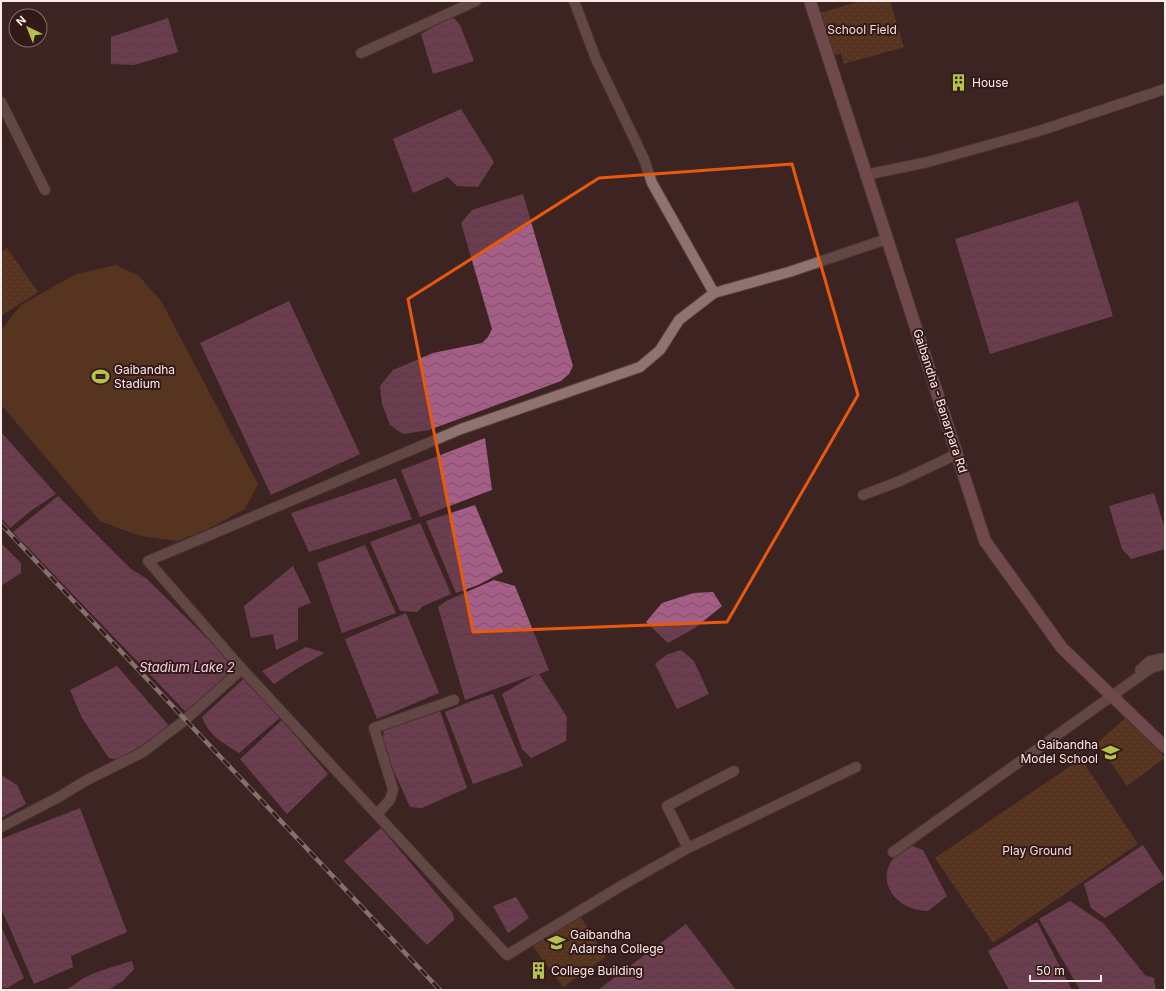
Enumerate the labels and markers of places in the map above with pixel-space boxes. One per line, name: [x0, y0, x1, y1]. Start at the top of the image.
building icon: House: [949, 73, 969, 93]
place label: House: [972, 75, 1009, 90]
place label: Gaibandha Stadium: [114, 362, 175, 391]
sports icon: Gaibandha Stadium: [91, 367, 111, 387]
place label: Gaibandha Model School: [1020, 737, 1098, 766]
school or university icon: Gaibandha Model School: [1101, 742, 1121, 762]
place label: Gaibandha Adarsha College: [570, 927, 664, 956]
school or university icon: Gaibandha Adarsha College: [547, 932, 567, 952]
building icon: College Building: [528, 961, 548, 981]
place label: College Building: [551, 963, 643, 978]

